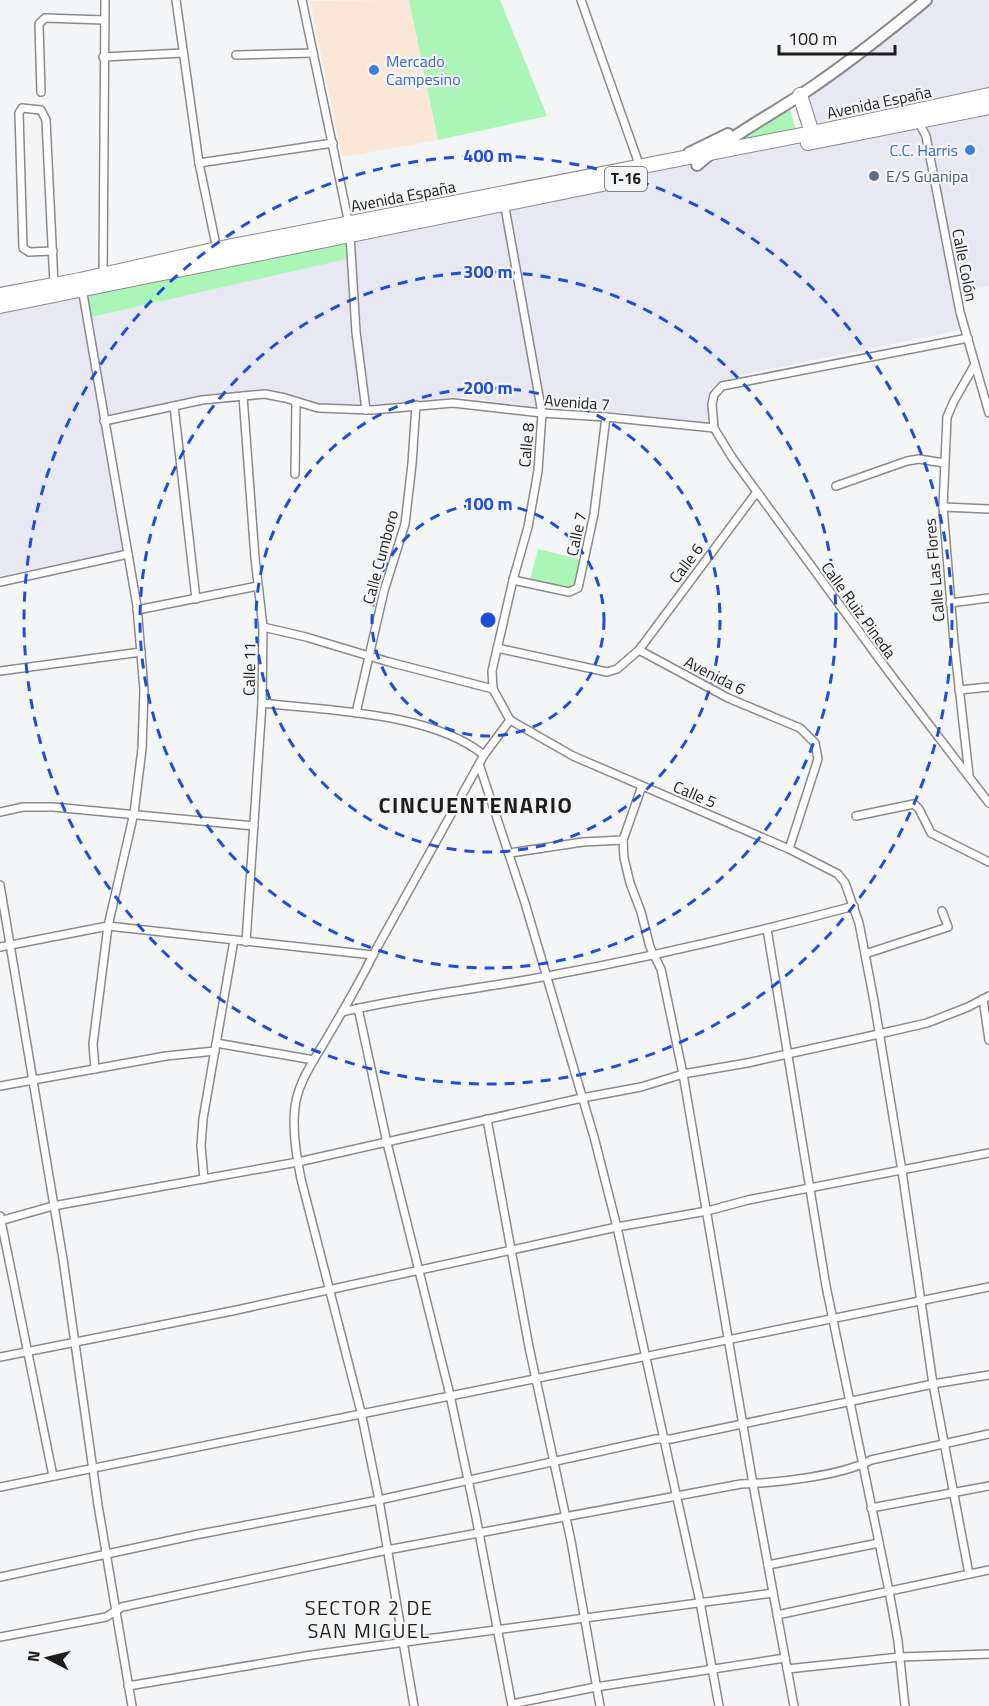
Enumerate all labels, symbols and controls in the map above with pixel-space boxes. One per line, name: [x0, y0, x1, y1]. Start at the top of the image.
scale bar: [779, 18, 894, 56]
text: 100 m: [788, 25, 837, 52]
place label: Mercado Campesino: [386, 49, 461, 91]
marker: Mercado Campesino: [367, 63, 381, 77]
street label: Avenida España: [825, 79, 933, 125]
place label: C.C. Harris: [890, 138, 958, 162]
text: 400 m: [463, 142, 513, 169]
marker: C.C. Harris: [963, 143, 977, 157]
place label: E/S Guanipa: [886, 164, 969, 188]
road number: T-16: [605, 167, 647, 191]
marker: E/S Guanipa: [867, 169, 881, 183]
street label: Avenida España: [349, 174, 457, 218]
street label: Calle Colón: [946, 227, 984, 303]
text: 300 m: [463, 258, 513, 285]
text: 200 m: [463, 374, 513, 401]
street label: Avenida 7: [543, 388, 611, 416]
street label: Calle 8: [512, 422, 540, 468]
text: 100 m: [463, 490, 513, 517]
street label: Calle Cumboro: [356, 507, 404, 607]
street label: Calle 7: [560, 510, 592, 558]
street label: Calle Las Flores: [918, 517, 950, 623]
street label: Calle 6: [663, 538, 709, 588]
street label: Calle Ruiz Pineda: [816, 557, 902, 663]
centre of rings: [478, 610, 498, 630]
street label: Calle 11: [237, 642, 261, 696]
street label: Avenida 6: [680, 649, 750, 701]
street label: Calle 5: [670, 774, 720, 814]
district label: CINCUENTENARIO: [379, 788, 573, 822]
district label: SECTOR 2 DE SAN MIGUEL: [305, 1592, 433, 1646]
north arrow: [18, 1628, 78, 1688]
text: N: [21, 1649, 46, 1663]

